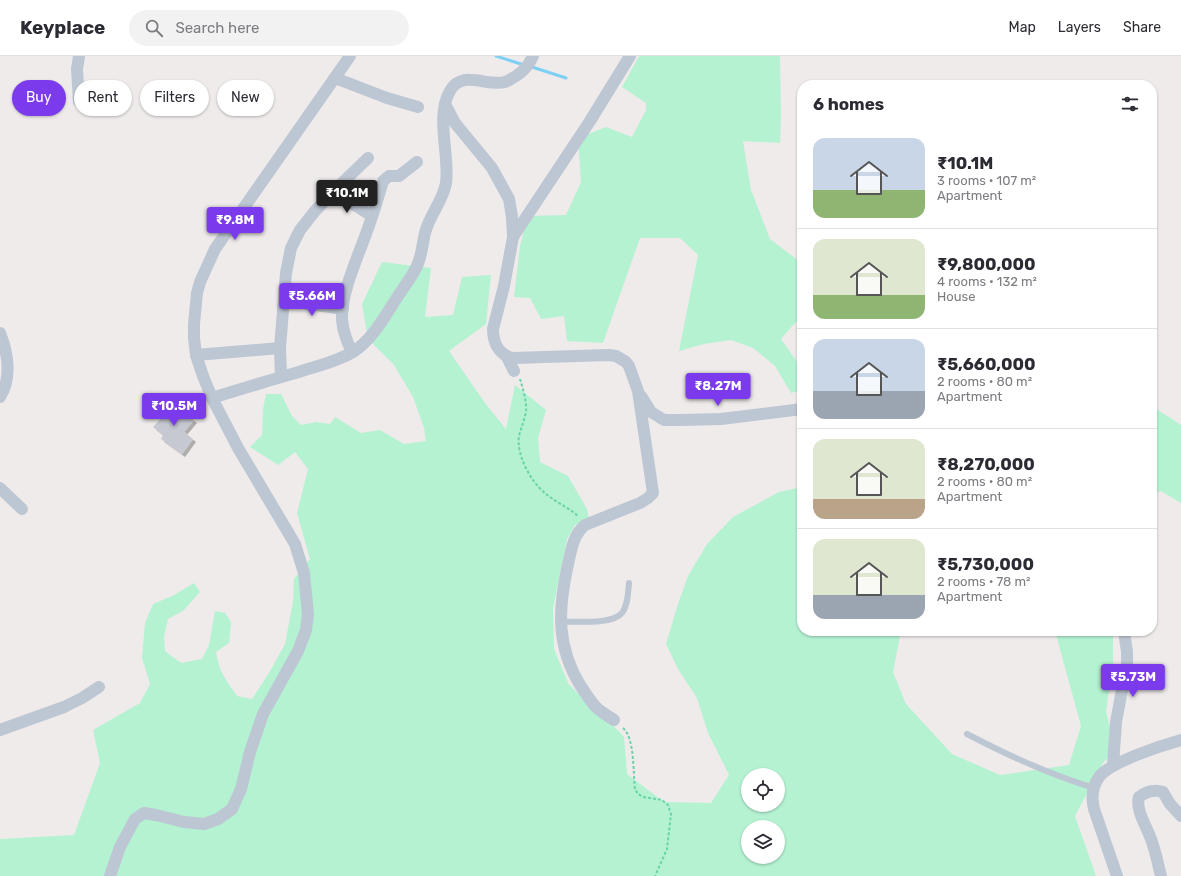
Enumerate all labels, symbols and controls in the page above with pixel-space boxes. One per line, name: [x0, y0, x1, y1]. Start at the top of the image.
search box: [129, 10, 409, 46]
text: Keyplace: [20, 16, 105, 39]
icon: search: [143, 17, 165, 39]
text: Search here: [175, 19, 260, 37]
text: Map: [1009, 19, 1036, 36]
text: Layers: [1058, 19, 1101, 36]
text: Share: [1123, 19, 1161, 36]
chip: Buy: [12, 80, 66, 116]
chip: Rent: [74, 80, 132, 116]
chip: Filters: [140, 80, 209, 116]
chip: New: [217, 80, 274, 116]
icon: filters: [1119, 93, 1141, 115]
text: 6 homes: [813, 94, 884, 114]
text: ₹10.1M: [937, 153, 993, 173]
icon: home: [845, 154, 893, 202]
text: 3 rooms · 107 m²: [937, 173, 1036, 188]
pin: ₹10.1M: [314, 180, 380, 214]
text: ₹10.1M: [325, 185, 369, 200]
text: Apartment: [937, 188, 1002, 203]
pin: ₹9.8M: [207, 207, 263, 241]
text: ₹9.8M: [216, 212, 254, 227]
text: ₹9,800,000: [937, 254, 1036, 274]
icon: home: [845, 255, 893, 303]
text: 4 rooms · 132 m²: [937, 274, 1037, 289]
pin: ₹5.66M: [279, 283, 345, 317]
text: ₹5.66M: [288, 288, 336, 303]
text: House: [937, 289, 975, 304]
text: ₹5,660,000: [937, 354, 1036, 374]
icon: home: [845, 355, 893, 403]
pin: ₹8.27M: [685, 373, 751, 407]
text: 2 rooms · 80 m²: [937, 374, 1032, 389]
text: ₹8.27M: [695, 378, 741, 393]
text: Apartment: [937, 389, 1002, 404]
pin: ₹10.5M: [141, 393, 207, 427]
text: ₹10.5M: [151, 398, 197, 413]
text: ₹8,270,000: [937, 454, 1035, 474]
icon: home: [845, 455, 893, 503]
text: 2 rooms · 80 m²: [937, 474, 1032, 489]
text: Apartment: [937, 489, 1002, 504]
text: ₹5,730,000: [937, 554, 1034, 574]
icon: home: [845, 555, 893, 603]
text: 2 rooms · 78 m²: [937, 574, 1031, 589]
text: Apartment: [937, 589, 1002, 604]
pin: ₹5.73M: [1100, 664, 1166, 698]
text: ₹5.73M: [1110, 669, 1156, 684]
map controls: [741, 768, 785, 864]
button: locate: [741, 768, 785, 812]
button: layers: [741, 820, 785, 864]

